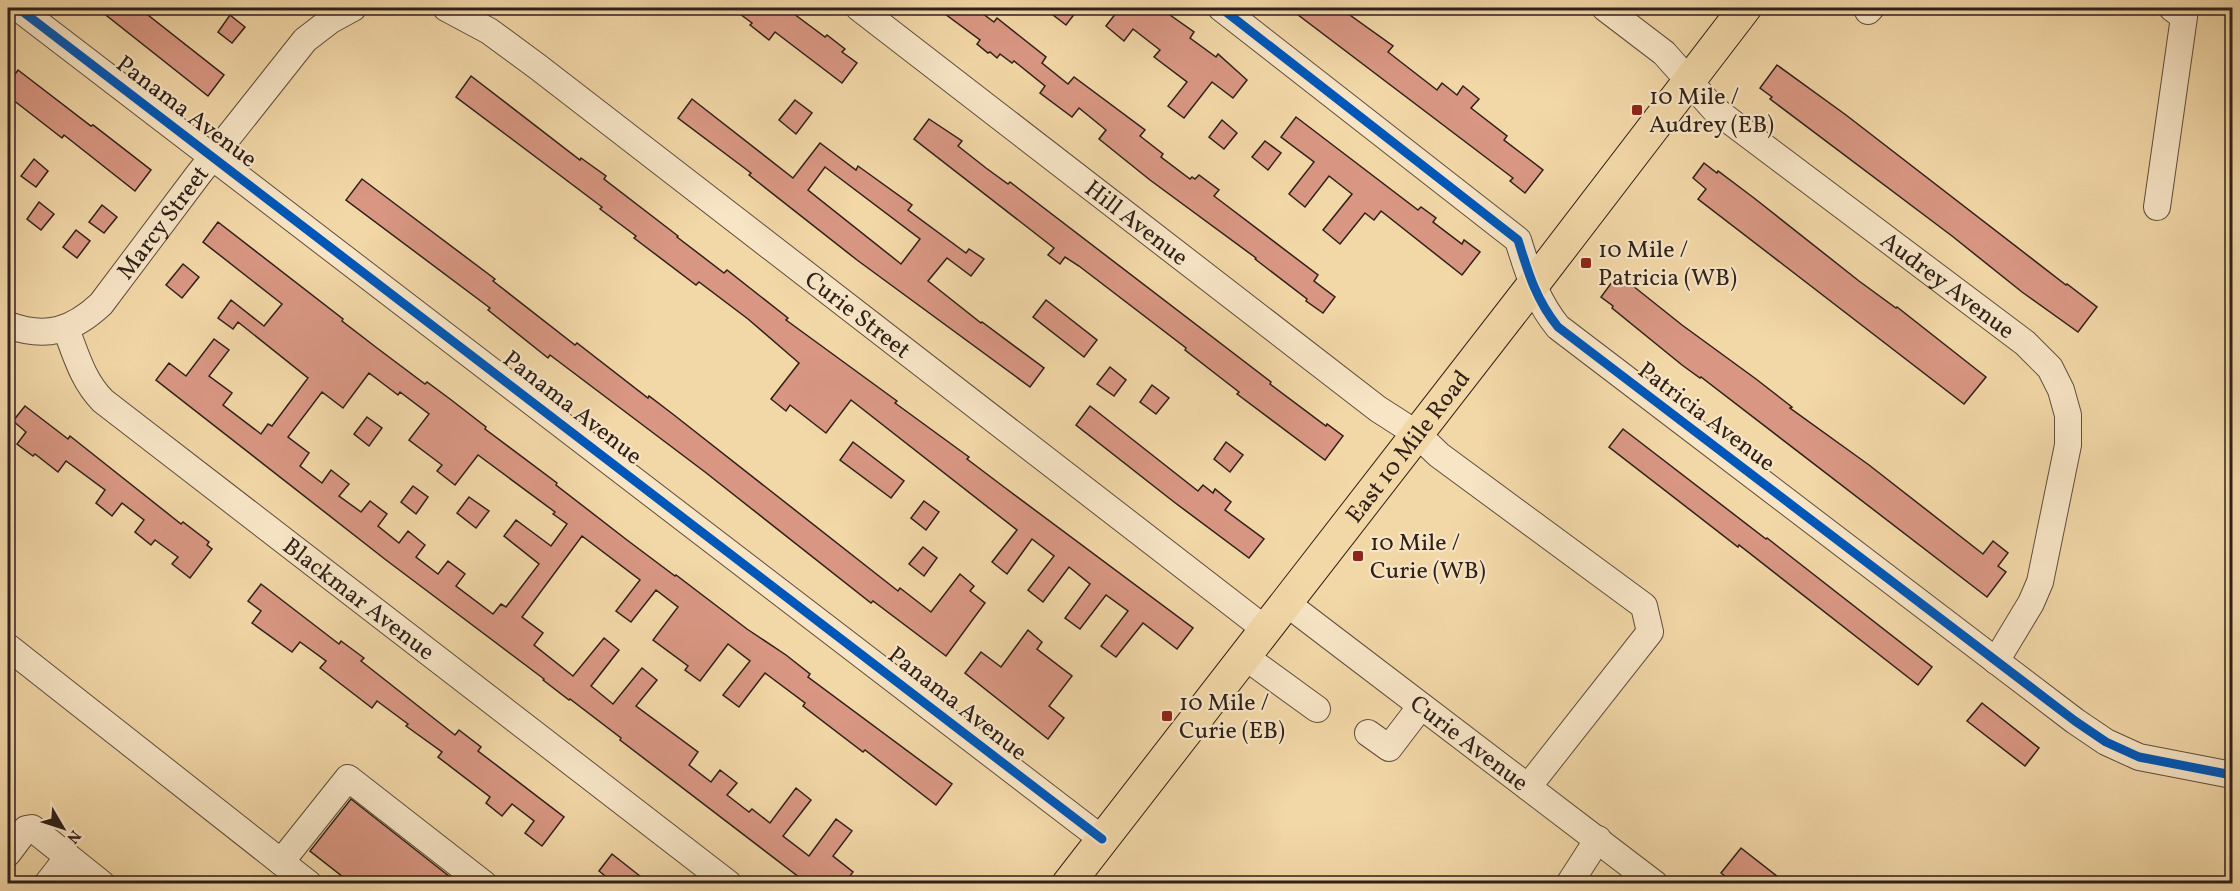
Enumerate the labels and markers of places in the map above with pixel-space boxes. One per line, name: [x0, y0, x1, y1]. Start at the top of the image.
place label: 10 Mile / Audrey (EB): [1649, 81, 1774, 143]
marker: 10 Mile / Audrey (EB): [1630, 103, 1644, 117]
place label: 10 Mile / Patricia (WB): [1598, 234, 1737, 296]
marker: 10 Mile / Patricia (WB): [1579, 256, 1593, 270]
place label: 10 Mile / Curie (WB): [1370, 527, 1486, 589]
marker: 10 Mile / Curie (WB): [1351, 549, 1365, 563]
place label: 10 Mile / Curie (EB): [1179, 687, 1285, 749]
marker: 10 Mile / Curie (EB): [1160, 709, 1174, 723]

